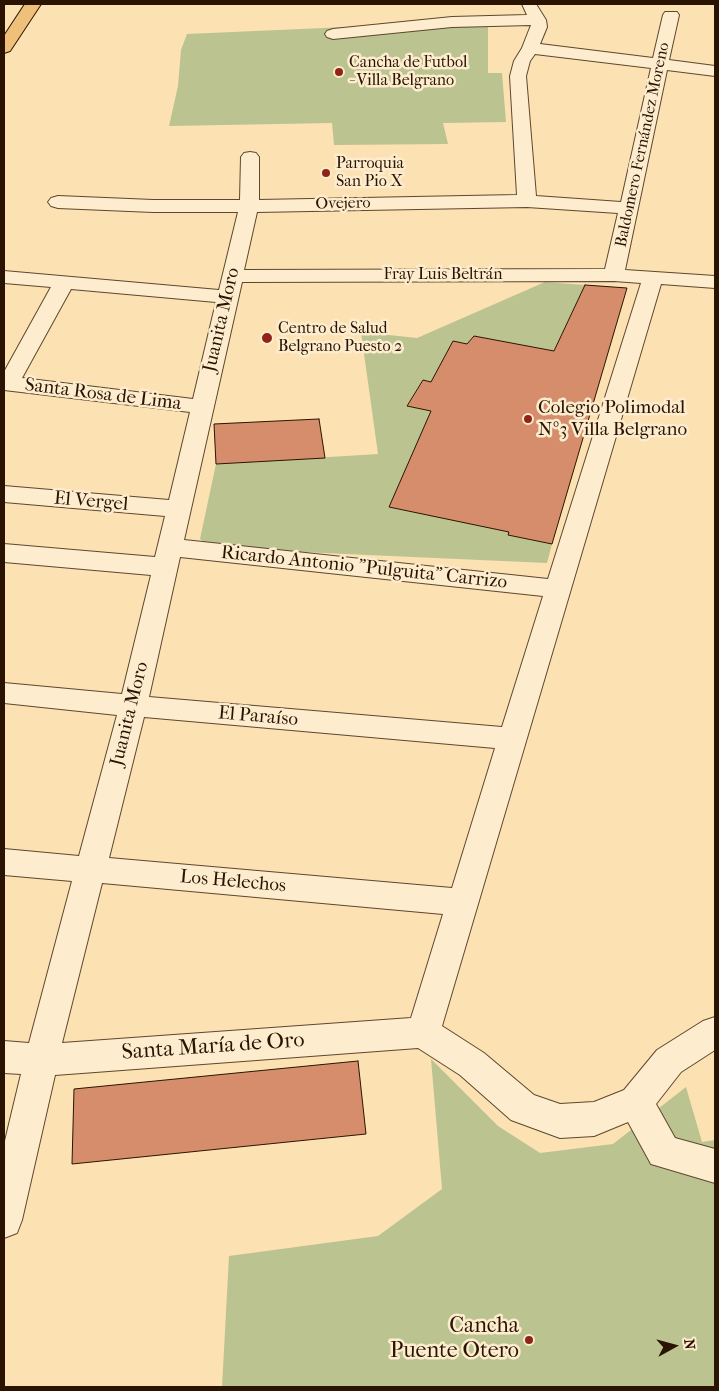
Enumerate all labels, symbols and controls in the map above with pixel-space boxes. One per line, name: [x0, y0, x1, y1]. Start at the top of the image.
street label: Baldomero Fernández Moreno: [612, 41, 674, 249]
place label: Cancha de Futbol - Villa Belgrano: [349, 53, 467, 91]
marker: Cancha de Futbol - Villa Belgrano: [333, 66, 345, 78]
place label: Parroquia San Pio X: [336, 154, 404, 192]
marker: Parroquia San Pio X: [320, 167, 332, 179]
street label: Ovejero: [315, 194, 371, 214]
street label: Juanita Moro: [199, 265, 245, 375]
street label: Fray Luis Beltrán: [383, 265, 502, 285]
place label: Centro de Salud Belgrano Puesto 2: [278, 319, 402, 357]
marker: Centro de Salud Belgrano Puesto 2: [260, 331, 274, 345]
street label: Santa Rosa de Lima: [23, 374, 183, 416]
place label: Colegio Polimodal Nº3 Villa Belgrano: [538, 397, 687, 441]
marker: Colegio Polimodal Nº3 Villa Belgrano: [522, 413, 534, 425]
street label: El Vergel: [53, 487, 129, 517]
street label: Ricardo Antonio "Pulguita" Carrizo: [220, 542, 508, 594]
street label: Juanita Moro: [106, 659, 154, 769]
street label: El Paraíso: [217, 702, 299, 732]
street label: Los Helechos: [179, 866, 287, 898]
street label: Santa María de Oro: [121, 1027, 305, 1067]
place label: Cancha Puente Otero: [390, 1314, 519, 1365]
north arrow: [649, 1321, 699, 1371]
marker: Cancha Puente Otero: [523, 1334, 535, 1346]
text: N: [680, 1338, 698, 1350]

